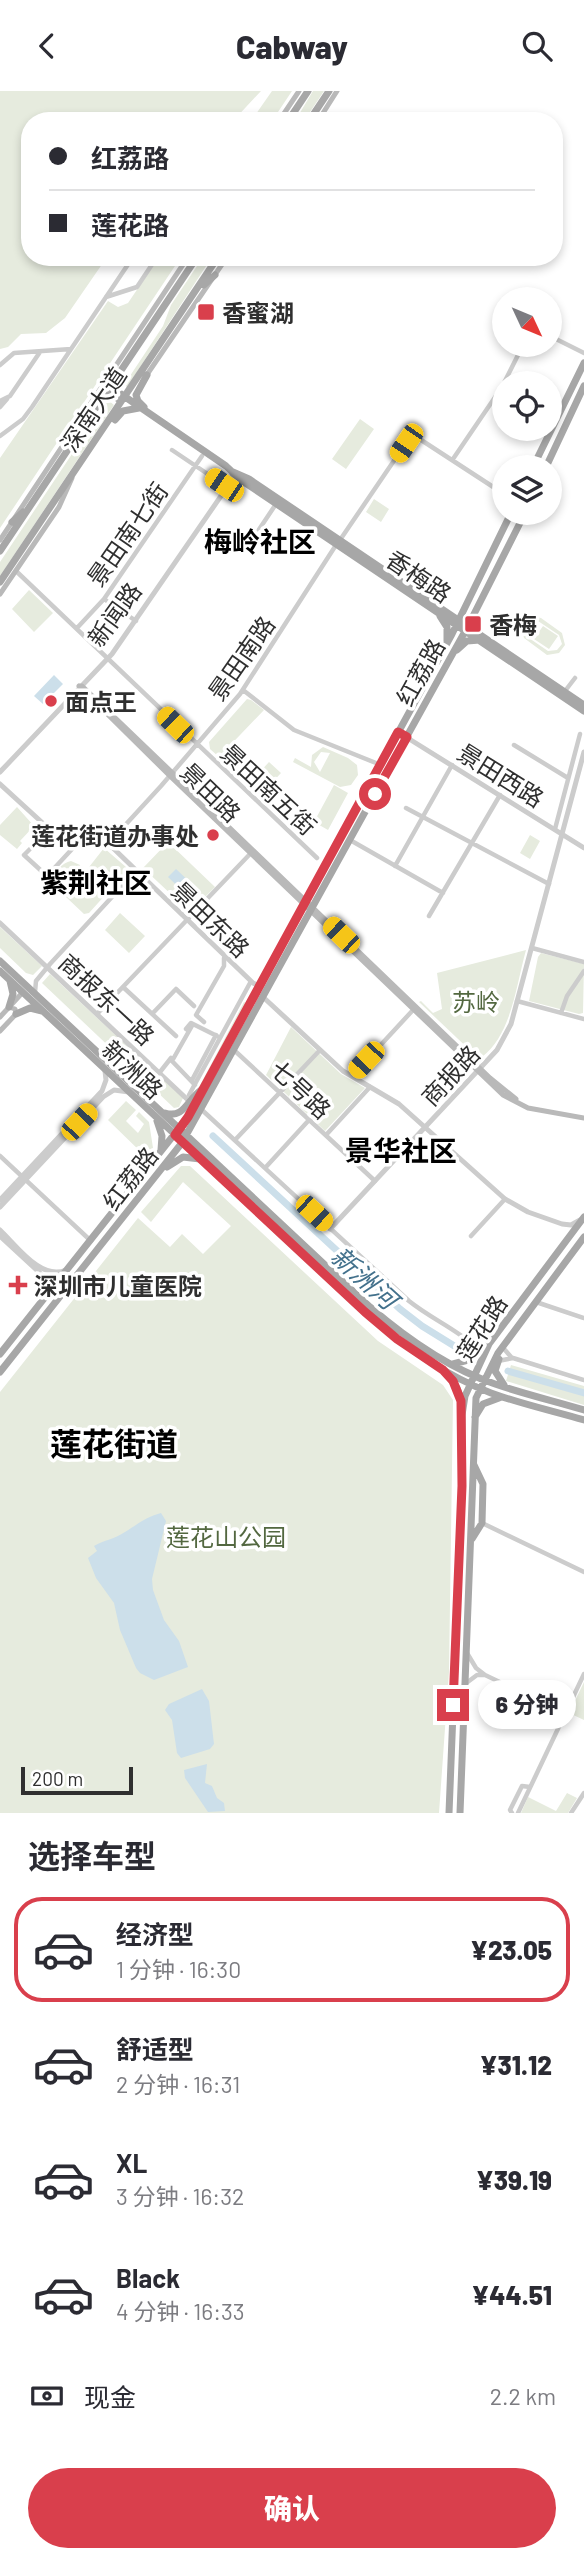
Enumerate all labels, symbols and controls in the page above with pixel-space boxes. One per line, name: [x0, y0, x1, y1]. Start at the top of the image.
icon: back: [28, 27, 66, 65]
text: Cabway: [236, 27, 348, 65]
icon: search: [518, 27, 556, 65]
text: 红荔路: [91, 142, 169, 173]
text: 莲花路: [91, 209, 169, 240]
north arrow: [492, 287, 562, 357]
map controls: [492, 287, 562, 525]
place label: 香蜜湖: [222, 298, 294, 327]
marker: 香蜜湖: [196, 302, 216, 322]
street label: 深南大道: [54, 361, 132, 457]
button: locate: [492, 371, 562, 441]
car: [386, 420, 427, 466]
button: layers: [492, 455, 562, 525]
car: [201, 465, 248, 505]
street label: 景田南七街: [81, 477, 173, 591]
district label: 梅岭社区: [204, 524, 316, 558]
street label: 香梅路: [381, 544, 457, 608]
street label: 新闻路: [81, 576, 147, 652]
street label: 景田南路: [202, 610, 280, 706]
place label: 香梅: [489, 610, 537, 639]
marker: 香梅: [463, 614, 483, 634]
street label: 红荔路: [390, 633, 450, 711]
place label: 面点王: [65, 687, 137, 716]
marker: 面点王: [43, 693, 59, 709]
car: [153, 703, 198, 747]
street label: 景田南五街: [215, 737, 323, 841]
street label: 景田西路: [453, 737, 549, 813]
street label: 景田路: [175, 757, 247, 827]
route start: [359, 778, 391, 810]
place label: 莲花街道办事处: [31, 821, 199, 850]
marker: 莲花街道办事处: [205, 827, 221, 843]
district label: 紫荆社区: [40, 865, 152, 899]
street label: 景田东路: [166, 875, 256, 963]
car: [319, 913, 364, 957]
street label: 商报东一路: [53, 947, 161, 1051]
park label: 苏岭: [452, 987, 500, 1016]
street label: 新洲路: [97, 1034, 169, 1104]
car: [344, 1037, 389, 1083]
street label: 商报路: [415, 1039, 485, 1111]
street label: 七号路: [265, 1054, 337, 1124]
car: [57, 1099, 102, 1145]
district label: 景华社区: [345, 1133, 457, 1167]
street label: 红荔路: [96, 1141, 164, 1215]
car: [292, 1191, 337, 1235]
water label: 新洲河: [326, 1239, 408, 1318]
place label: 深圳市儿童医院: [34, 1271, 202, 1300]
marker: 深圳市儿童医院: [8, 1275, 28, 1295]
street label: 莲花路: [450, 1290, 512, 1366]
district label: 莲花街道: [50, 1424, 178, 1462]
park label: 莲花山公园: [166, 1522, 286, 1551]
callout: 6 分钟: [477, 1681, 576, 1729]
route end: [437, 1689, 469, 1721]
text: 6 分钟: [495, 1690, 559, 1718]
scale bar: [21, 1764, 133, 1796]
text: 200 m: [32, 1767, 83, 1790]
text: 选择车型: [28, 1836, 156, 1874]
icon: car: [32, 1918, 95, 1981]
text: 经济型: [116, 1918, 194, 1949]
text: ¥23.05: [470, 1934, 552, 1965]
text: 1 分钟 · 16:30: [116, 1955, 241, 1983]
icon: car: [32, 2033, 95, 2096]
text: 舒适型: [116, 2033, 194, 2064]
text: ¥31.12: [480, 2049, 552, 2080]
text: 2 分钟 · 16:31: [116, 2070, 240, 2098]
text: XL: [116, 2147, 147, 2178]
icon: car: [32, 2148, 95, 2211]
text: ¥39.19: [476, 2164, 552, 2195]
text: 3 分钟 · 16:32: [116, 2182, 244, 2210]
text: Black: [116, 2262, 180, 2293]
icon: car: [32, 2263, 95, 2326]
text: ¥44.51: [471, 2279, 552, 2310]
text: 4 分钟 · 16:33: [116, 2297, 245, 2325]
icon: cash: [28, 2377, 66, 2415]
text: 现金: [84, 2381, 136, 2412]
text: 2.2 km: [490, 2382, 556, 2410]
button: 确认: [28, 2468, 556, 2548]

